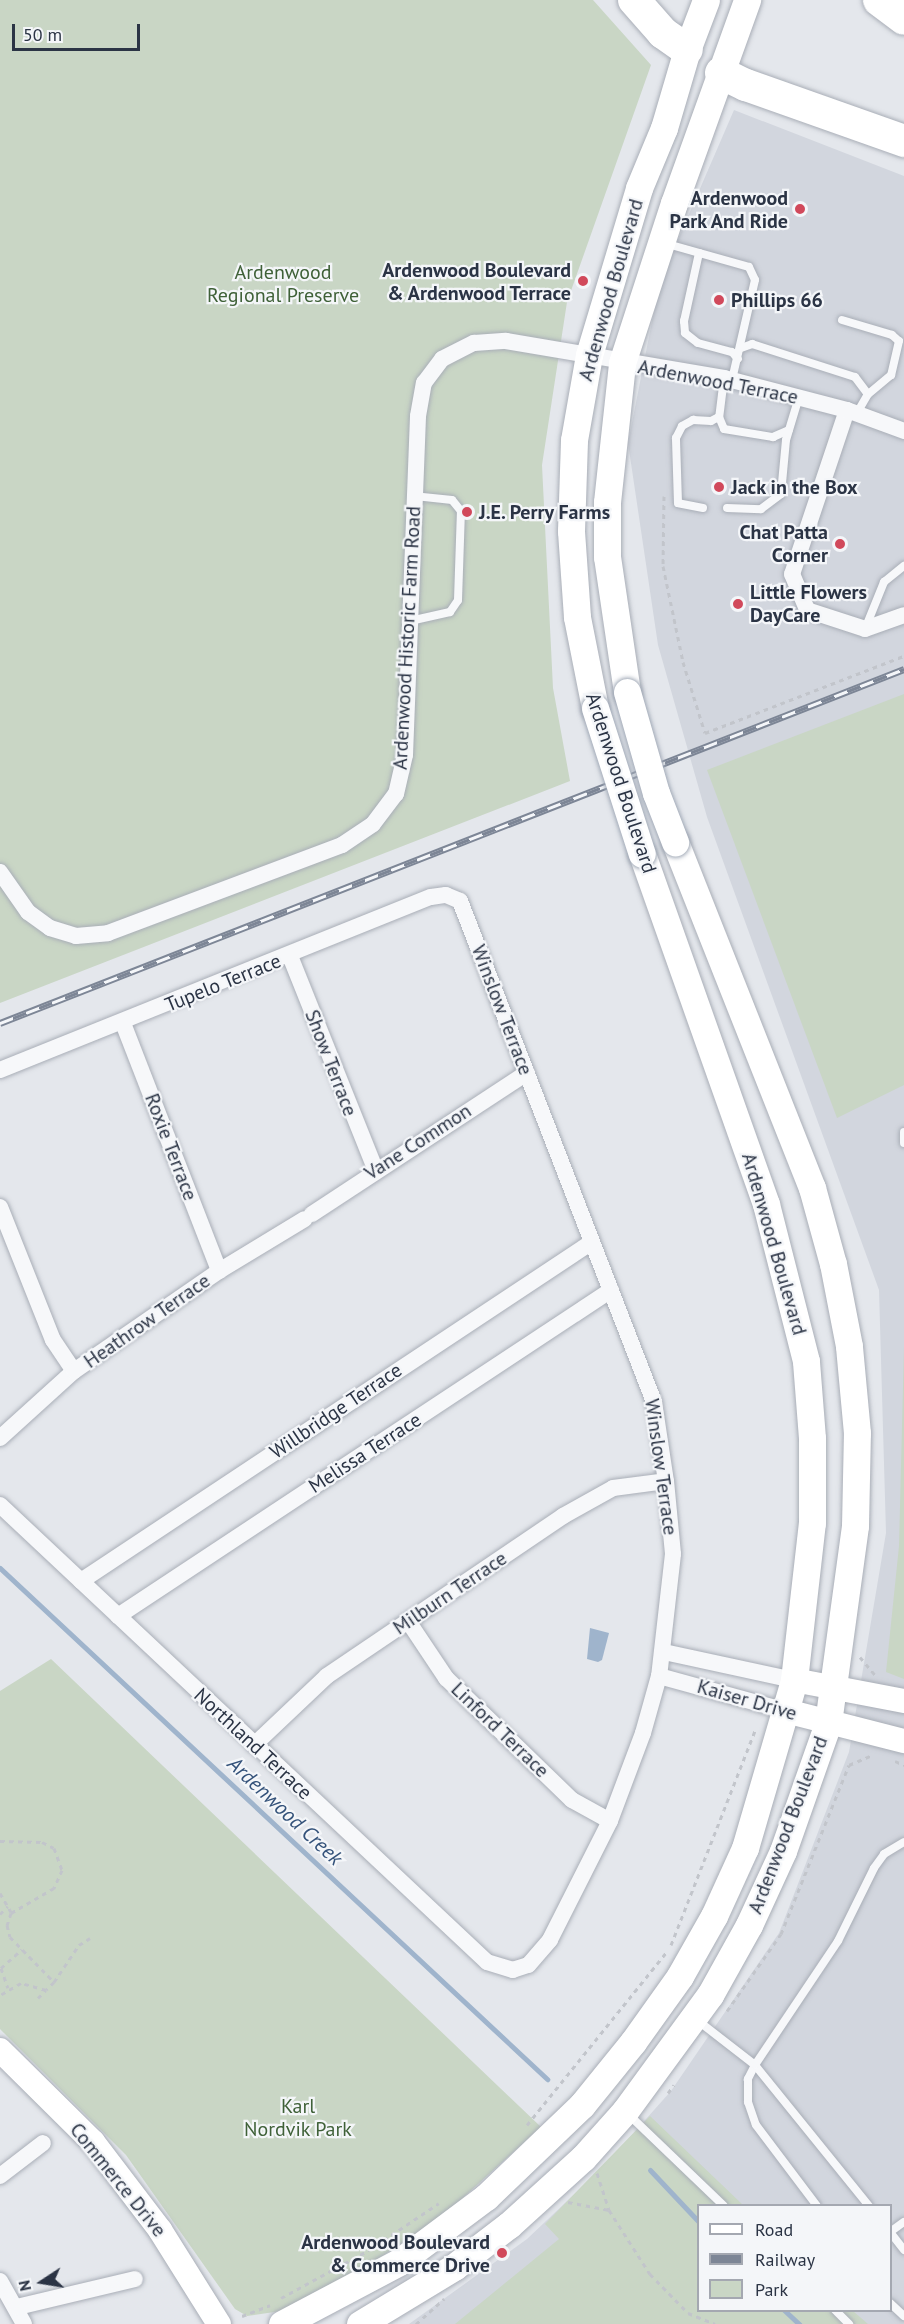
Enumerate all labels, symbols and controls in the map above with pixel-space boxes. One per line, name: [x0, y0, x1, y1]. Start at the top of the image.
scale bar: [15, 12, 142, 50]
text: 50 m: [23, 23, 62, 46]
place label: Ardenwood Park And Ride: [668, 186, 788, 233]
street label: Ardenwood Boulevard: [574, 196, 648, 384]
marker: Ardenwood Park And Ride: [793, 202, 807, 216]
place label: Ardenwood Boulevard & Ardenwood Terrace: [382, 258, 571, 305]
park label: Ardenwood Regional Preserve: [207, 260, 359, 307]
marker: Ardenwood Boulevard & Ardenwood Terrace: [576, 274, 590, 288]
place label: Phillips 66: [731, 288, 823, 312]
marker: Phillips 66: [712, 293, 726, 307]
street label: Ardenwood Terrace: [636, 355, 800, 409]
place label: Jack in the Box: [731, 475, 858, 499]
marker: Jack in the Box: [712, 480, 726, 494]
place label: J.E. Perry Farms: [479, 500, 612, 524]
street label: Ardenwood Historic Farm Road: [388, 505, 426, 771]
marker: J.E. Perry Farms: [460, 505, 474, 519]
place label: Chat Patta Corner: [739, 520, 828, 567]
marker: Chat Patta Corner: [833, 537, 847, 551]
place label: Little Flowers DayCare: [750, 580, 867, 627]
marker: Little Flowers DayCare: [731, 597, 745, 611]
street label: Ardenwood Boulevard: [581, 690, 661, 876]
street label: Winslow Terrace: [466, 941, 538, 1079]
street label: Tupelo Terrace: [161, 949, 285, 1017]
street label: Show Terrace: [300, 1006, 362, 1120]
street label: Roxie Terrace: [139, 1090, 203, 1204]
street label: Vane Common: [360, 1099, 476, 1185]
street label: Ardenwood Boulevard: [737, 1150, 811, 1338]
street label: Heathrow Terrace: [79, 1268, 215, 1374]
street label: Willbridge Terrace: [265, 1358, 407, 1464]
street label: Winslow Terrace: [639, 1397, 683, 1537]
street label: Melissa Terrace: [304, 1407, 426, 1499]
street label: Milburn Terrace: [388, 1546, 512, 1640]
street label: Kaiser Drive: [694, 1674, 800, 1726]
street label: Linford Terrace: [446, 1677, 554, 1783]
street label: Northland Terrace: [189, 1683, 317, 1805]
street label: Ardenwood Boulevard: [743, 1733, 833, 1917]
water label: Ardenwood Creek: [222, 1751, 348, 1871]
park label: Karl Nordvik Park: [244, 2094, 352, 2141]
street label: Commerce Drive: [65, 2118, 171, 2242]
legend: [697, 2204, 892, 2312]
text: Road: [755, 2218, 793, 2241]
place label: Ardenwood Boulevard & Commerce Drive: [301, 2230, 490, 2277]
marker: Ardenwood Boulevard & Commerce Drive: [495, 2246, 509, 2260]
text: Railway: [755, 2248, 815, 2271]
north arrow: [12, 2252, 72, 2312]
text: Park: [755, 2278, 788, 2301]
text: N: [14, 2279, 35, 2293]

